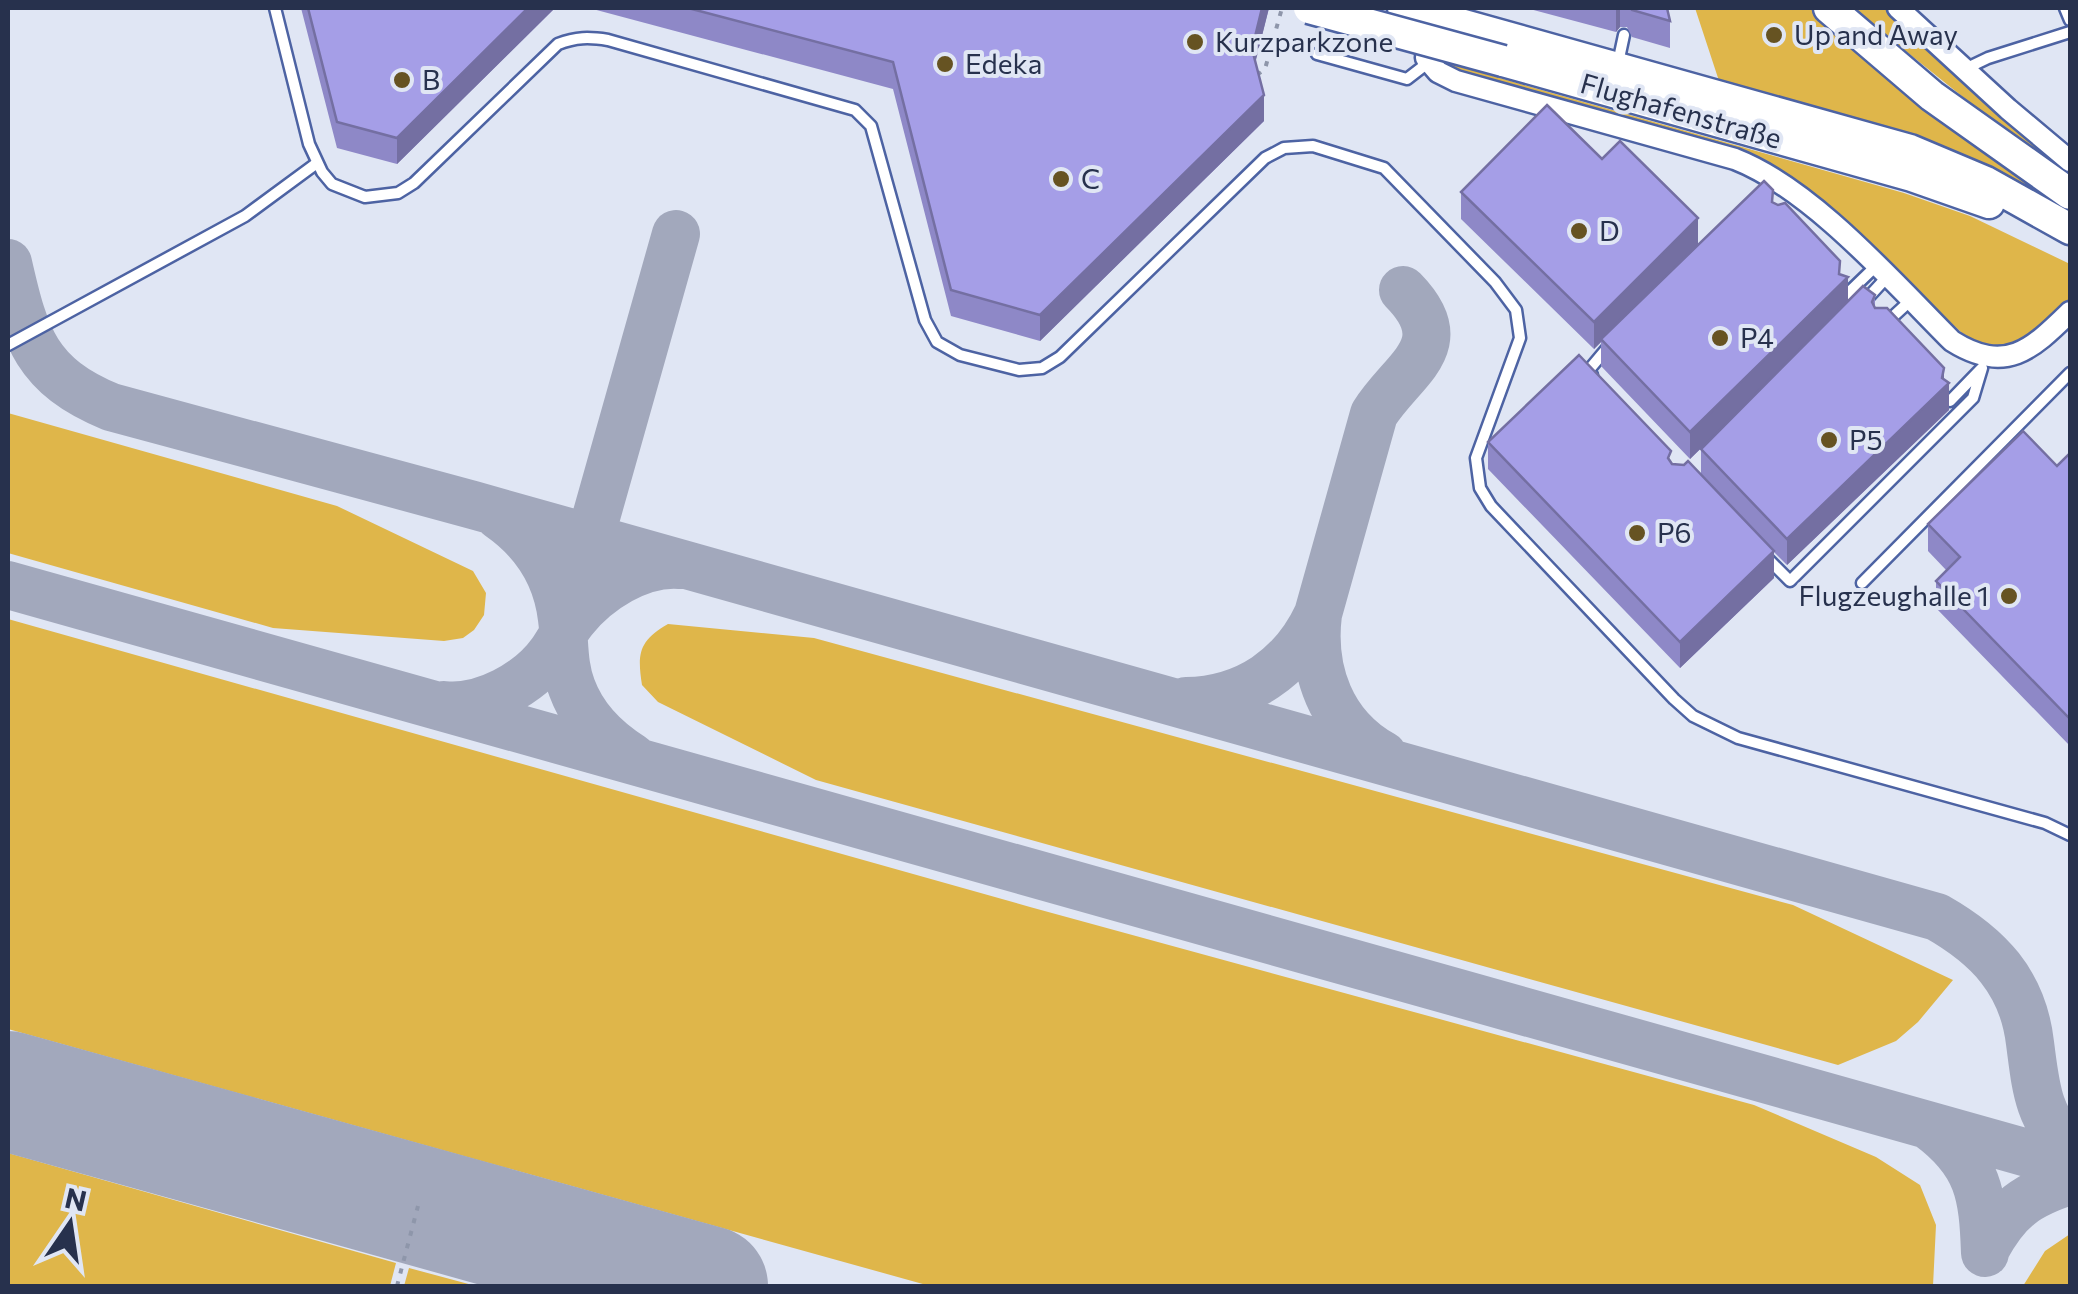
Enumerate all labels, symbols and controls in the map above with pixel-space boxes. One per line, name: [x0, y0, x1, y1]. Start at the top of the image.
place label: Up and Away: [1794, 17, 1958, 51]
place label: Kurzparkzone: [1215, 24, 1393, 58]
marker: Up and Away: [1763, 24, 1785, 46]
marker: Kurzparkzone: [1184, 31, 1206, 53]
place label: Edeka: [965, 46, 1042, 80]
marker: Edeka: [934, 53, 956, 75]
place label: B: [422, 62, 440, 96]
street label: Flughafenstraße: [1577, 65, 1786, 155]
marker: B: [391, 69, 413, 91]
place label: C: [1081, 161, 1100, 195]
marker: C: [1050, 168, 1072, 190]
place label: D: [1599, 213, 1620, 247]
marker: D: [1568, 220, 1590, 242]
place label: P4: [1740, 320, 1774, 354]
marker: P4: [1709, 327, 1731, 349]
place label: P5: [1849, 422, 1883, 456]
marker: P5: [1818, 429, 1840, 451]
place label: P6: [1657, 515, 1692, 549]
marker: P6: [1626, 522, 1648, 544]
place label: Flugzeughalle 1: [1799, 578, 1989, 612]
marker: Flugzeughalle 1: [1998, 585, 2020, 607]
north arrow: [20, 1174, 120, 1274]
text: N: [62, 1180, 90, 1218]

